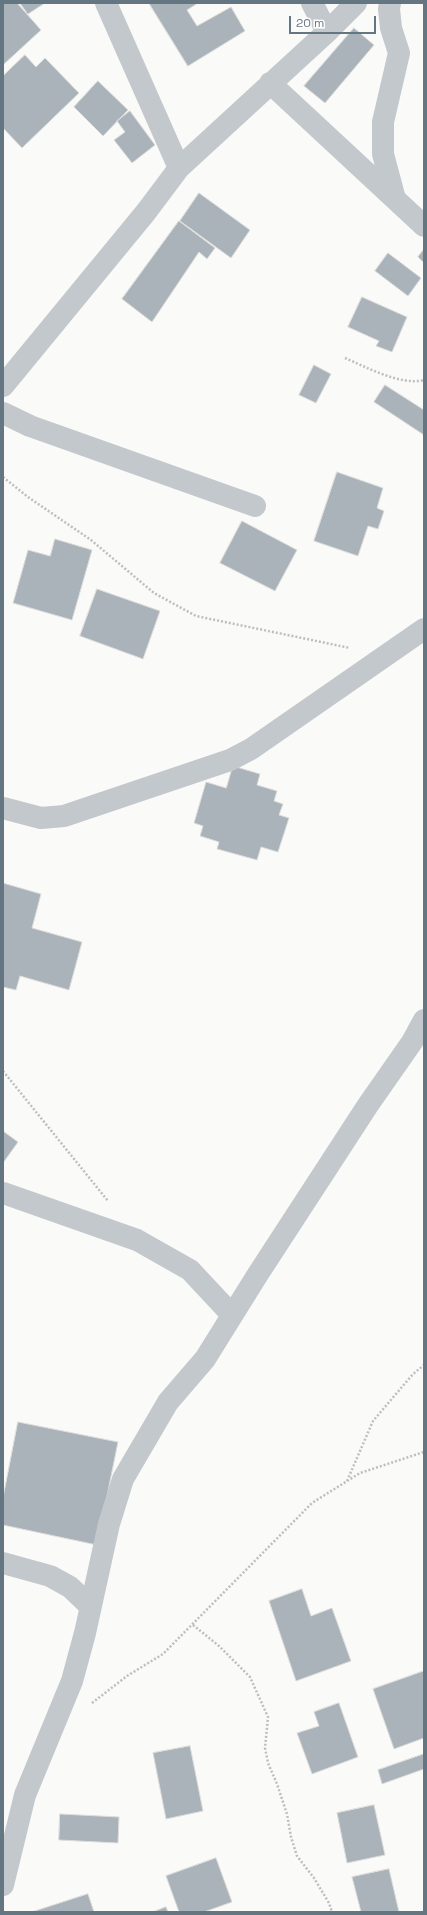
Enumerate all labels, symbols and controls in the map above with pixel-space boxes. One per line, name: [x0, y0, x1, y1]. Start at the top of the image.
scale bar: [291, 8, 378, 34]
text: 20 m: [296, 15, 324, 31]

